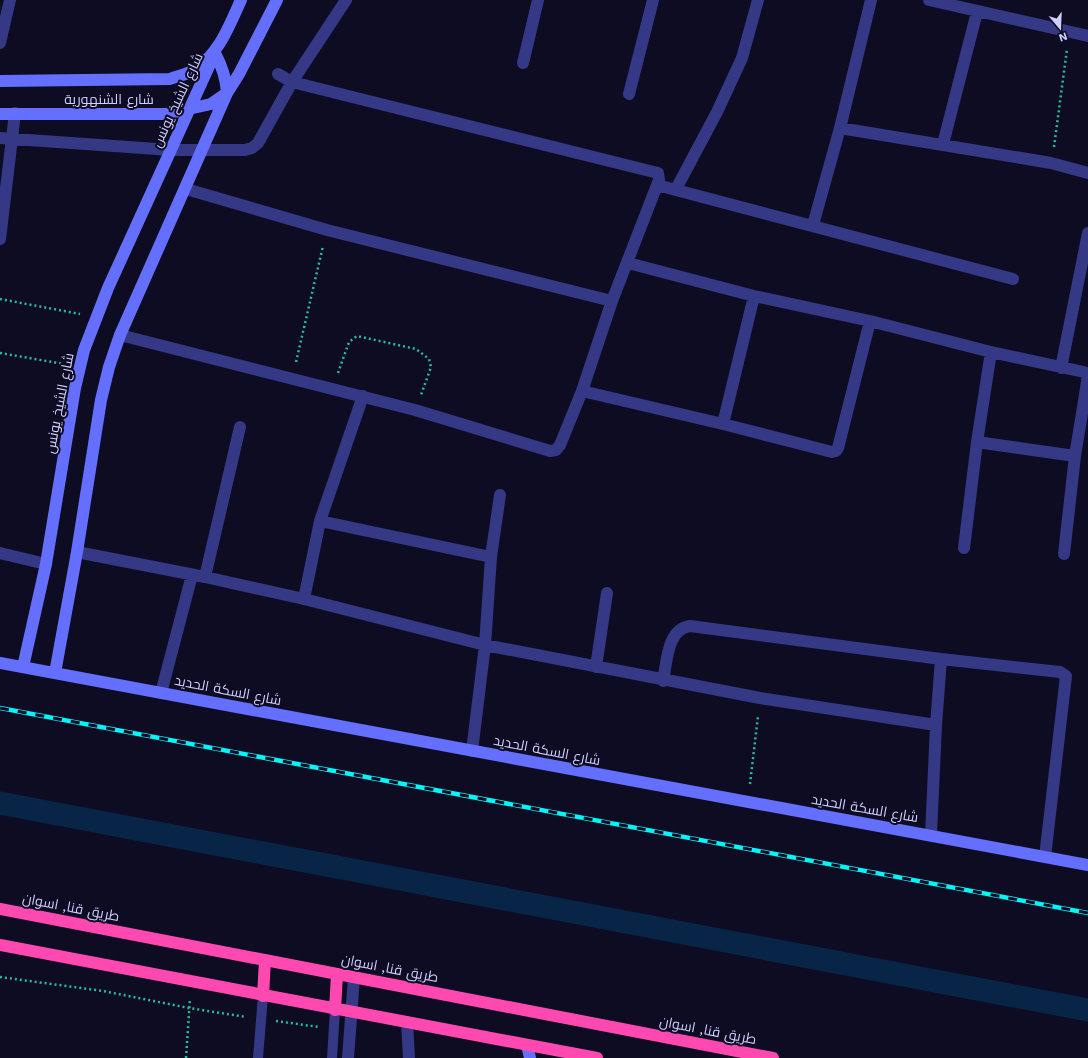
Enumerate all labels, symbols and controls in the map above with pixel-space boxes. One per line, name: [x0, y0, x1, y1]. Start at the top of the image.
north arrow: [1040, 8, 1080, 48]
text: N: [1057, 30, 1069, 44]
street label: شارع الشيخ يونس: [148, 50, 207, 150]
street label: شارع الشنهورية: [64, 91, 154, 108]
street label: شارع الشيخ يونس: [41, 351, 78, 455]
street label: شارع السكة الحديد: [173, 672, 283, 709]
street label: شارع السكة الحديد: [492, 732, 602, 769]
street label: شارع السكة الحديد: [810, 791, 920, 826]
street label: طريق قنا, اسوان: [21, 890, 121, 925]
street label: طريق قنا, اسوان: [340, 951, 440, 986]
street label: طريق قنا, اسوان: [658, 1013, 758, 1048]

